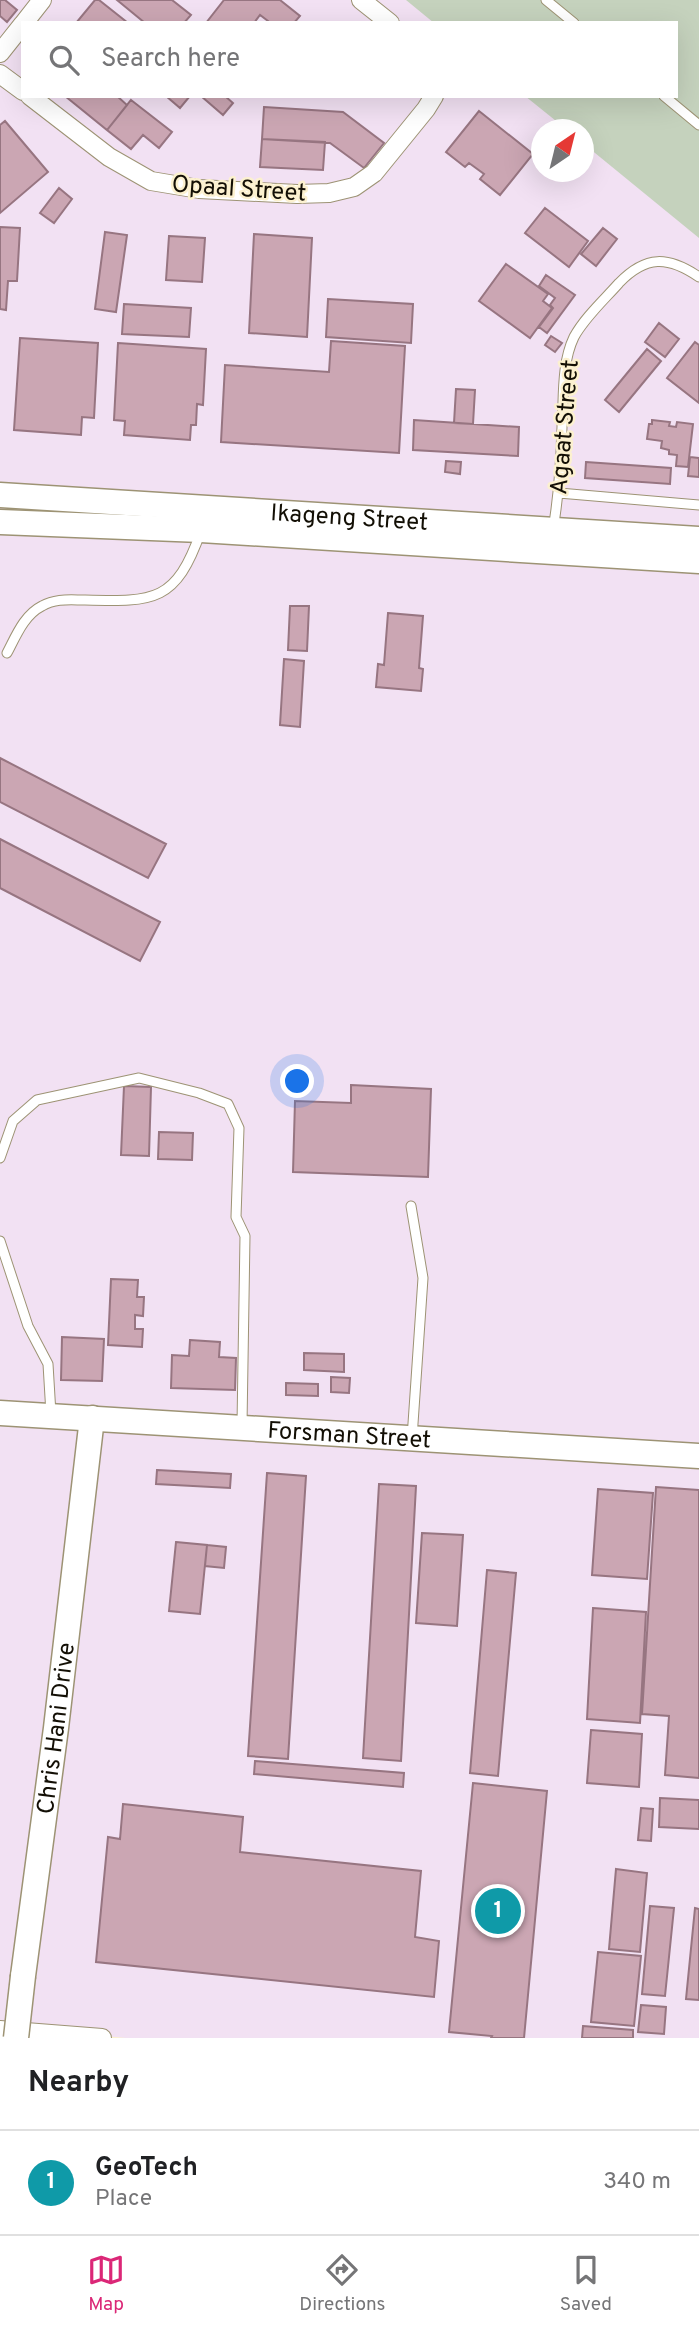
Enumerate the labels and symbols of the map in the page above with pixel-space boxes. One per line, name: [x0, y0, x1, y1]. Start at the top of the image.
north arrow: [531, 119, 594, 182]
street label: Opaal Street: [171, 170, 307, 210]
street label: Agaat Street: [545, 358, 587, 496]
street label: Ikageng Street: [270, 499, 429, 539]
your location: [280, 1064, 314, 1098]
street label: Forsman Street: [266, 1416, 432, 1456]
street label: Chris Hani Drive: [32, 1641, 83, 1816]
pin: 1: [475, 1885, 521, 1937]

